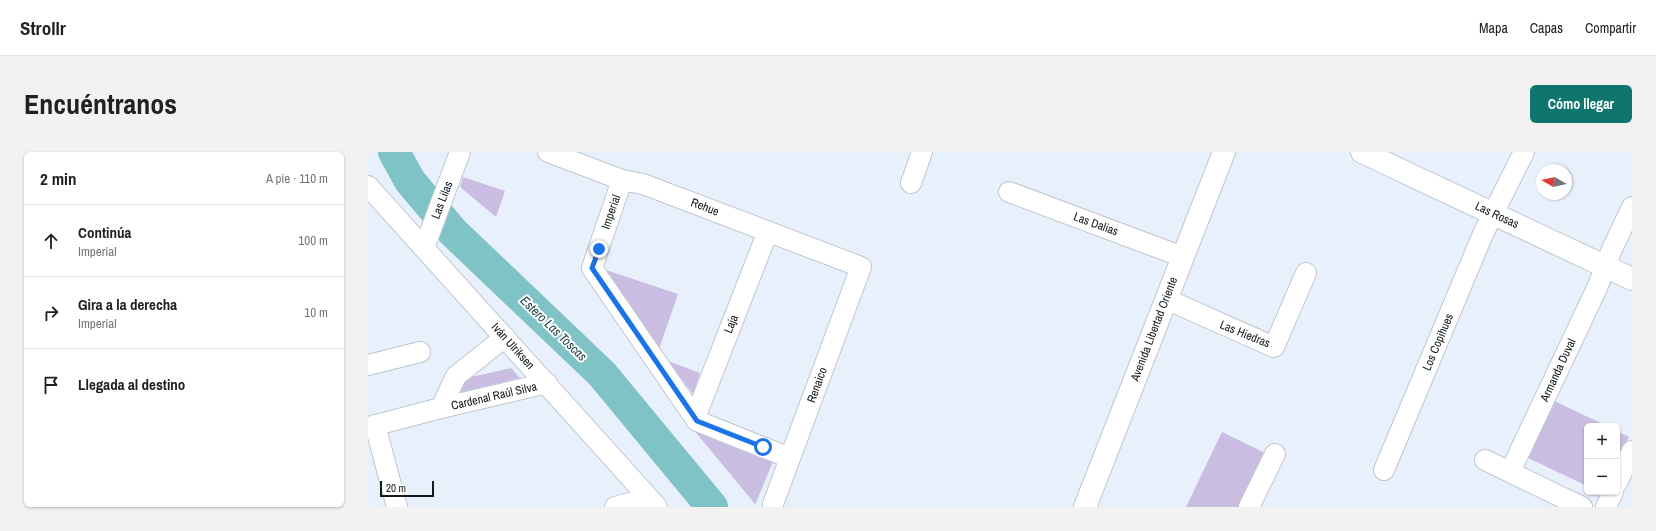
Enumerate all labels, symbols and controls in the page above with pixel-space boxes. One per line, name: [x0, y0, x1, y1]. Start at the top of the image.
text: Strollr: [20, 15, 66, 41]
text: Mapa: [1479, 19, 1508, 37]
text: Capas: [1530, 19, 1563, 37]
text: Compartir: [1585, 19, 1636, 37]
text: Encuéntranos: [24, 85, 177, 123]
button: Cómo llegar: [1530, 85, 1632, 123]
north arrow: [1536, 164, 1572, 200]
text: 2 min: [40, 167, 76, 190]
text: A pie · 110 m: [266, 170, 328, 187]
street label: Las Lilas: [427, 179, 457, 221]
street label: Imperial: [598, 193, 624, 231]
street label: Rehue: [689, 194, 721, 220]
street label: Las Rosas: [1473, 198, 1522, 232]
street label: Las Dalias: [1071, 209, 1121, 239]
text: Continúa: [78, 222, 131, 243]
icon: ahead: [40, 230, 62, 252]
text: 100 m: [298, 232, 328, 249]
route end: [590, 240, 608, 258]
text: Imperial: [78, 243, 117, 260]
street label: Avenida Libertad Oriente: [1126, 275, 1181, 384]
water label: Estero Las Toscas: [517, 292, 591, 365]
text: Gira a la derecha: [78, 294, 177, 315]
icon: right: [40, 302, 62, 324]
text: 10 m: [304, 304, 328, 321]
street label: Los Copihues: [1419, 311, 1457, 373]
street label: Laja: [720, 312, 742, 336]
text: Imperial: [78, 315, 117, 332]
street label: Las Hiedras: [1217, 317, 1273, 351]
street label: Iván Ulriksen: [488, 319, 538, 373]
street label: Armanda Duval: [1536, 336, 1580, 405]
street label: Renaico: [803, 365, 831, 405]
icon: arrive: [40, 374, 62, 396]
text: Llegada al destino: [78, 374, 185, 395]
street label: Cardenal Raúl Silva: [450, 378, 539, 414]
map controls: [1584, 423, 1620, 495]
button: +: [1584, 423, 1620, 459]
route start: [754, 438, 772, 456]
button: −: [1584, 459, 1620, 495]
scale bar: [380, 479, 434, 498]
text: 20 m: [386, 481, 406, 495]

